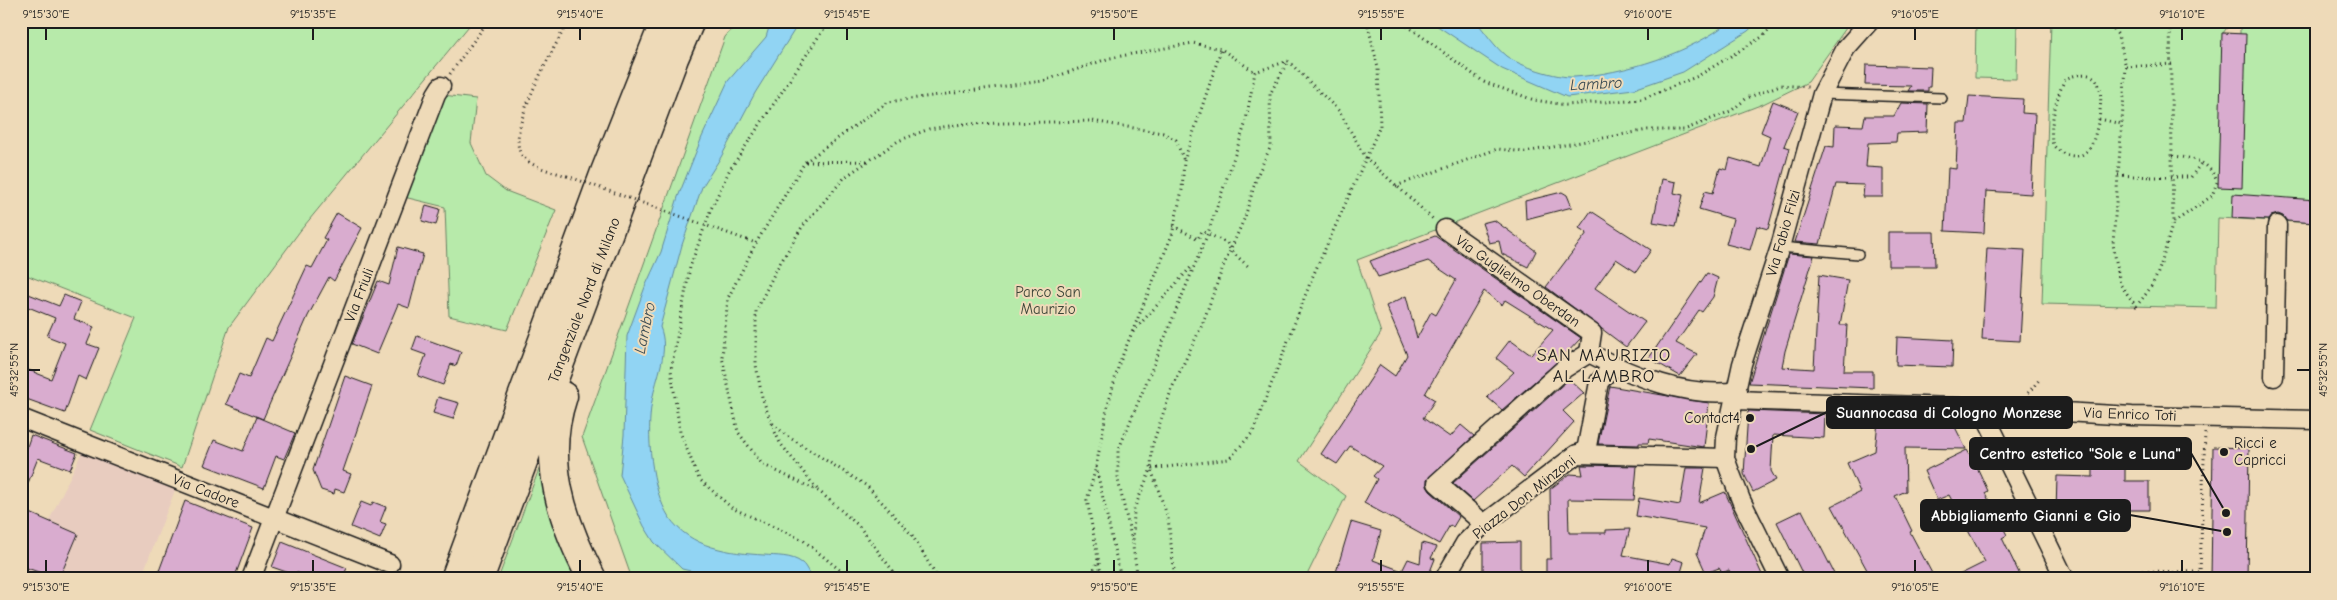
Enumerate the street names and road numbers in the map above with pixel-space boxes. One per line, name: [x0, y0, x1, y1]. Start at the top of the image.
street label: Via Fabio Filzi: [1762, 188, 1804, 278]
street label: Tangenziale Nord di Milano: [544, 215, 624, 385]
street label: Via Guglielmo Oberdan: [1452, 231, 1584, 331]
street label: Via Friuli: [340, 265, 378, 325]
street label: Via Enrico Toti: [2083, 403, 2177, 425]
street label: Piazza Don Minzoni: [1469, 451, 1579, 543]
street label: Via Cadore: [170, 470, 242, 512]

